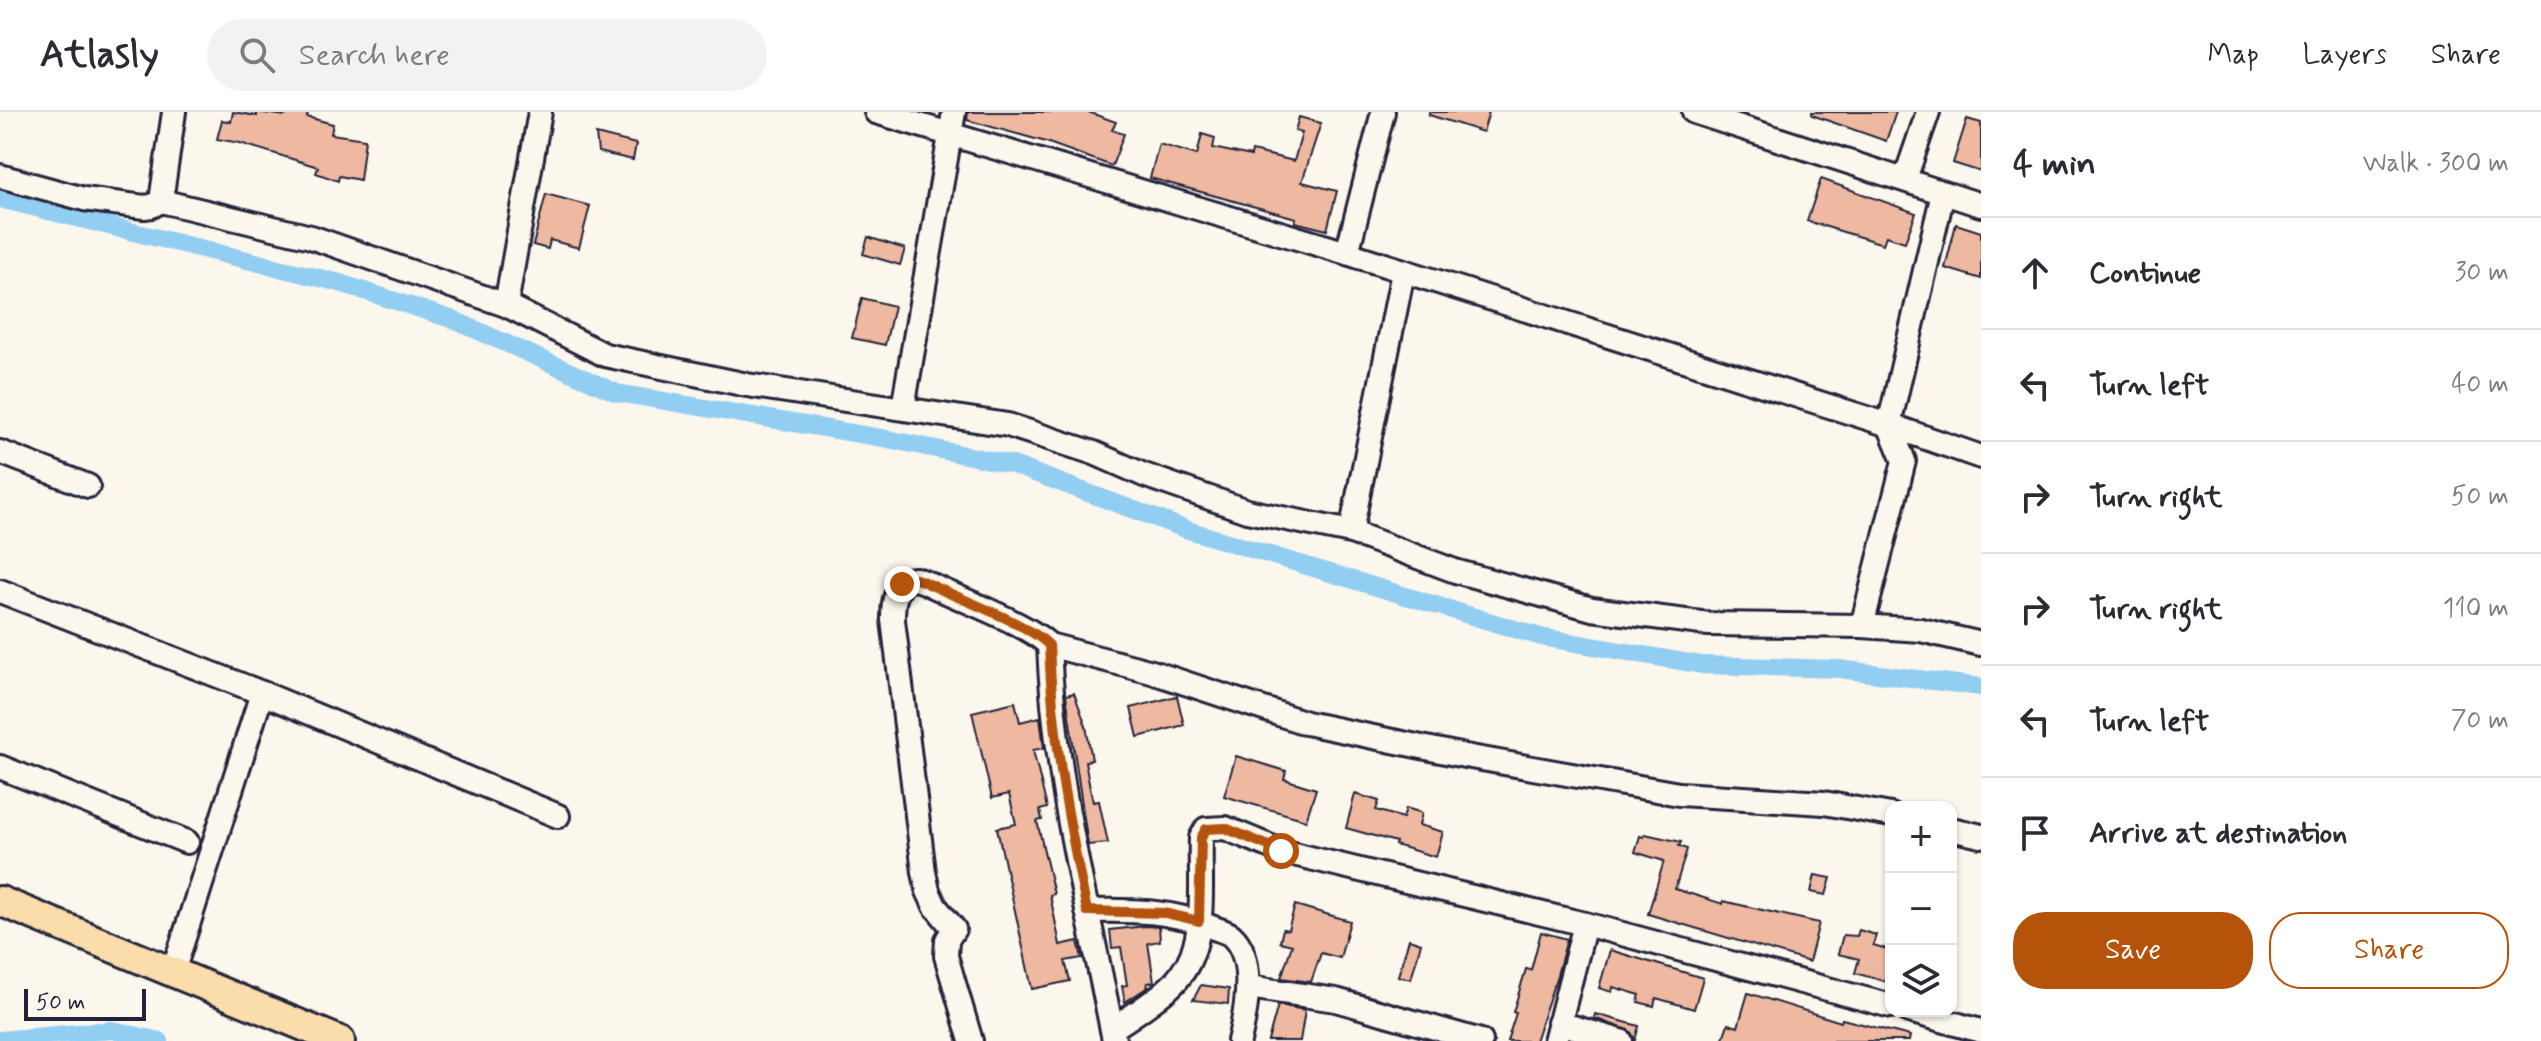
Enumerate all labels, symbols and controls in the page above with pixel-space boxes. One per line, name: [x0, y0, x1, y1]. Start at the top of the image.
search box: [207, 19, 767, 91]
text: Atlasly: [40, 31, 159, 80]
icon: search: [235, 33, 279, 77]
text: Search here: [299, 36, 450, 75]
text: Map: [2208, 37, 2259, 74]
text: Layers: [2303, 37, 2387, 74]
text: Share: [2431, 37, 2501, 74]
text: 4 min: [2013, 142, 2096, 187]
text: Walk · 300 m: [2363, 147, 2509, 181]
icon: ahead: [2013, 251, 2057, 295]
text: Continue: [2089, 254, 2201, 293]
text: 30 m: [2455, 256, 2509, 290]
icon: left: [2013, 363, 2057, 407]
text: Turn left: [2089, 366, 2209, 405]
text: 40 m: [2451, 368, 2509, 402]
icon: right: [2013, 475, 2057, 519]
text: Turn right: [2089, 478, 2222, 517]
text: 50 m: [2451, 480, 2509, 514]
route end: [884, 566, 920, 602]
icon: right: [2013, 587, 2057, 631]
text: Turn right: [2089, 590, 2222, 629]
text: 110 m: [2443, 592, 2509, 626]
icon: left: [2013, 699, 2057, 743]
text: Turn left: [2089, 702, 2209, 741]
text: 70 m: [2451, 704, 2509, 738]
map controls: [1885, 801, 1957, 1017]
button: +: [1885, 801, 1957, 873]
icon: arrive: [2013, 811, 2057, 855]
text: Arrive at destination: [2089, 814, 2347, 853]
route start: [1263, 833, 1299, 869]
button: −: [1885, 873, 1957, 945]
button: Save: [2013, 912, 2253, 989]
button: Share: [2269, 912, 2509, 989]
button: layers: [1885, 945, 1957, 1017]
scale bar: [24, 985, 146, 1021]
text: 50 m: [36, 989, 85, 1017]

